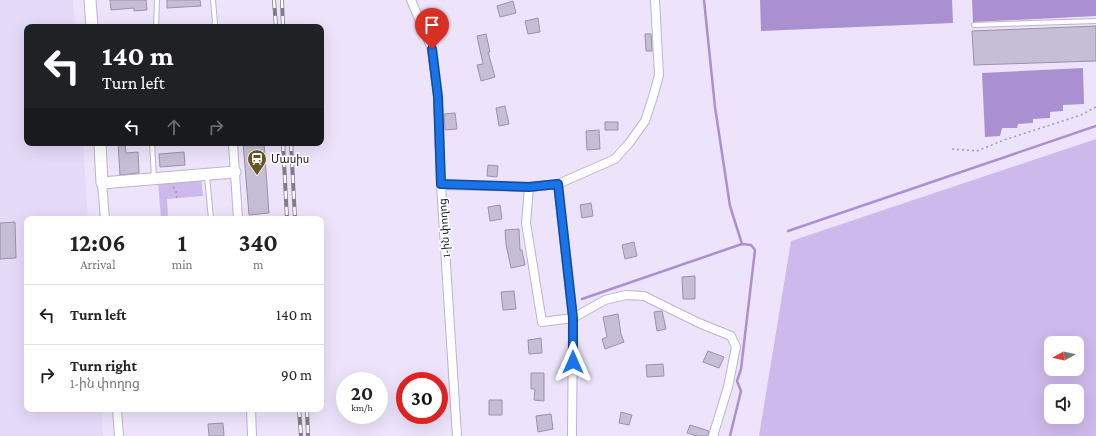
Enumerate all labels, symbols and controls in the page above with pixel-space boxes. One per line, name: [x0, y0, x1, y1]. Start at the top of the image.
pin: [415, 8, 449, 49]
icon: arrive: [421, 14, 443, 36]
icon: left: [36, 40, 88, 92]
text: 140 m: [102, 40, 174, 71]
text: Turn left: [102, 73, 165, 93]
icon: left: [121, 116, 143, 138]
icon: ahead: [163, 116, 185, 138]
icon: right: [205, 116, 227, 138]
station icon: Մասիս: [246, 148, 268, 176]
place label: Մասիս: [271, 153, 309, 166]
street label: 1-ին փողոց: [436, 198, 453, 258]
text: 12:06: [70, 229, 126, 256]
text: 1: [178, 229, 187, 256]
text: 340: [239, 229, 278, 256]
text: Arrival: [80, 257, 116, 272]
text: min: [172, 257, 193, 272]
text: m: [253, 257, 264, 272]
icon: left: [36, 304, 58, 326]
text: Turn left: [70, 307, 126, 323]
text: 140 m: [276, 307, 312, 323]
north arrow: [1044, 336, 1084, 376]
map controls: [1044, 336, 1084, 424]
position arrow: [552, 341, 594, 383]
text: Turn right: [70, 358, 137, 374]
icon: right: [36, 364, 58, 386]
text: 90 m: [281, 367, 312, 383]
speed limit sign: 30: [396, 372, 448, 424]
text: 1-ին փողոց: [70, 376, 140, 391]
text: 20: [351, 382, 373, 404]
button: sound: [1044, 384, 1084, 424]
text: km/h: [351, 402, 373, 413]

